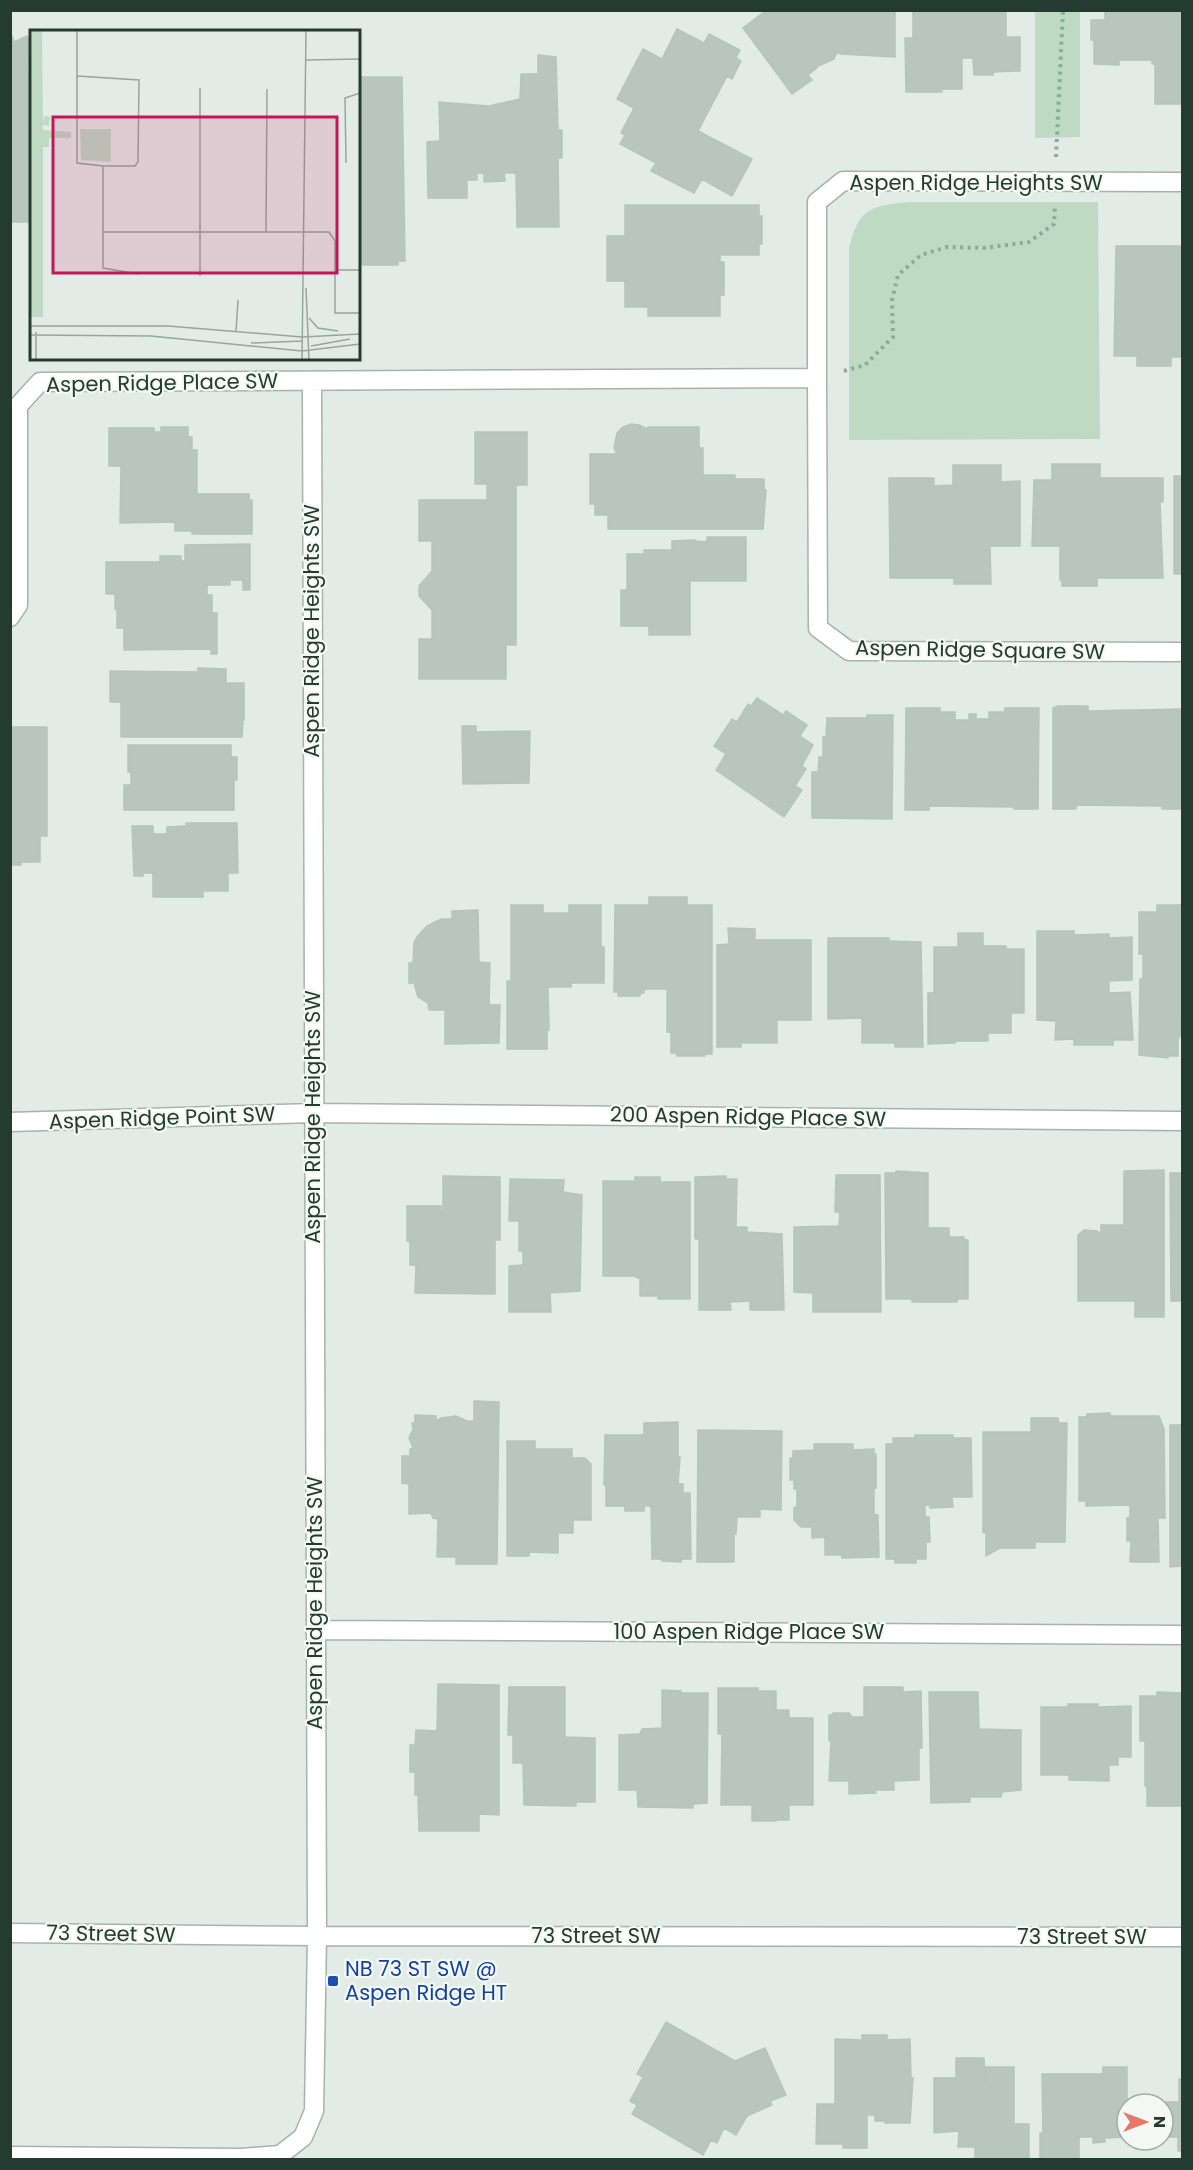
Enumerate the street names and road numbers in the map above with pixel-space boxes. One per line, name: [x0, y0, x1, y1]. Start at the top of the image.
street label: Aspen Ridge Heights SW: [849, 168, 1103, 197]
street label: Aspen Ridge Place SW: [46, 366, 279, 399]
street label: Aspen Ridge Heights SW: [297, 504, 326, 758]
street label: Aspen Ridge Square SW: [855, 633, 1106, 666]
street label: Aspen Ridge Heights SW: [298, 990, 327, 1244]
street label: Aspen Ridge Point SW: [48, 1099, 276, 1136]
street label: 200 Aspen Ridge Place SW: [610, 1100, 887, 1133]
street label: Aspen Ridge Heights SW: [300, 1476, 329, 1730]
street label: 100 Aspen Ridge Place SW: [614, 1617, 885, 1646]
street label: 73 Street SW: [46, 1918, 176, 1949]
street label: 73 Street SW: [531, 1921, 661, 1950]
street label: 73 Street SW: [1017, 1922, 1147, 1951]

